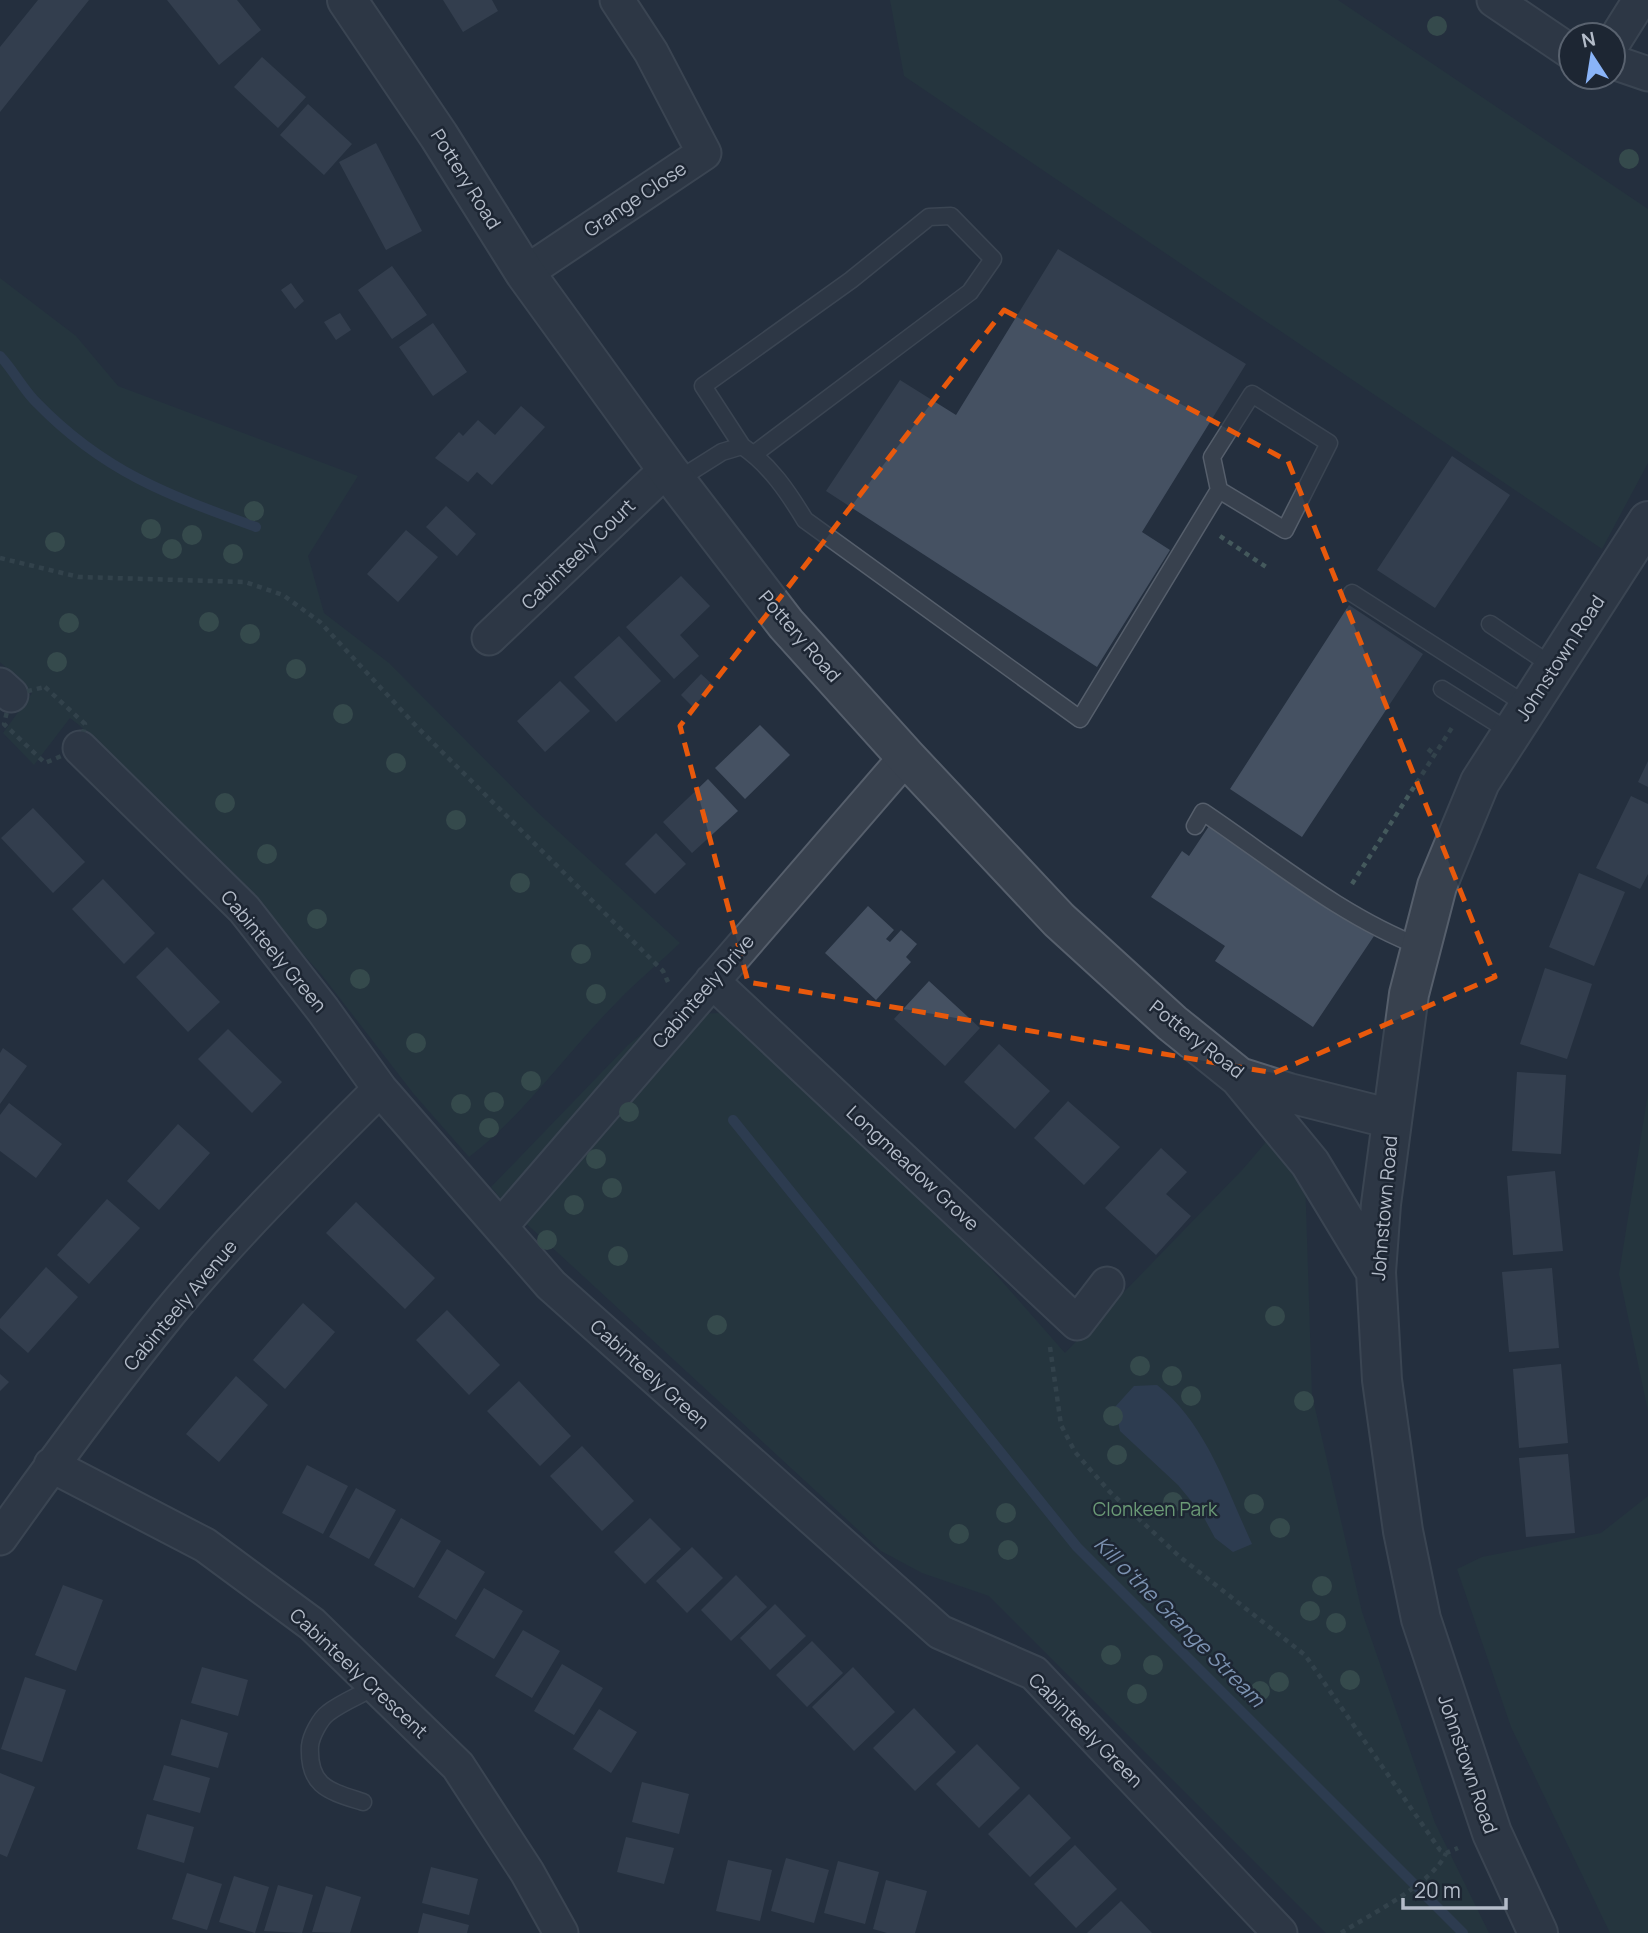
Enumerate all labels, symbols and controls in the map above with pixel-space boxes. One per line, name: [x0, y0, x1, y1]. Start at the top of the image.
north arrow: [1557, 21, 1627, 91]
text: N: [1579, 25, 1598, 54]
street label: Pottery Road: [425, 124, 507, 234]
street label: Grange Close: [579, 155, 691, 243]
street label: Cabinteely Court: [515, 493, 641, 615]
street label: Pottery Road: [753, 585, 847, 687]
street label: Johnstown Road: [1510, 590, 1610, 726]
street label: Cabinteely Green: [215, 884, 333, 1018]
street label: Cabinteely Drive: [646, 928, 760, 1054]
street label: Pottery Road: [1144, 994, 1250, 1084]
street label: Longmeadow Grove: [841, 1100, 985, 1236]
street label: Johnstown Road: [1365, 1134, 1403, 1282]
street label: Cabinteely Avenue: [117, 1234, 243, 1376]
street label: Cabinteely Green: [585, 1313, 715, 1435]
park label: Clonkeen Park: [1093, 1496, 1218, 1522]
water label: Kill o'the Grange Stream: [1088, 1530, 1272, 1713]
street label: Cabinteely Crescent: [284, 1602, 434, 1744]
street label: Cabinteely Green: [1023, 1667, 1149, 1793]
street label: Johnstown Road: [1432, 1691, 1504, 1837]
scale bar: [1403, 1867, 1506, 1911]
text: 20 m: [1414, 1876, 1461, 1904]

